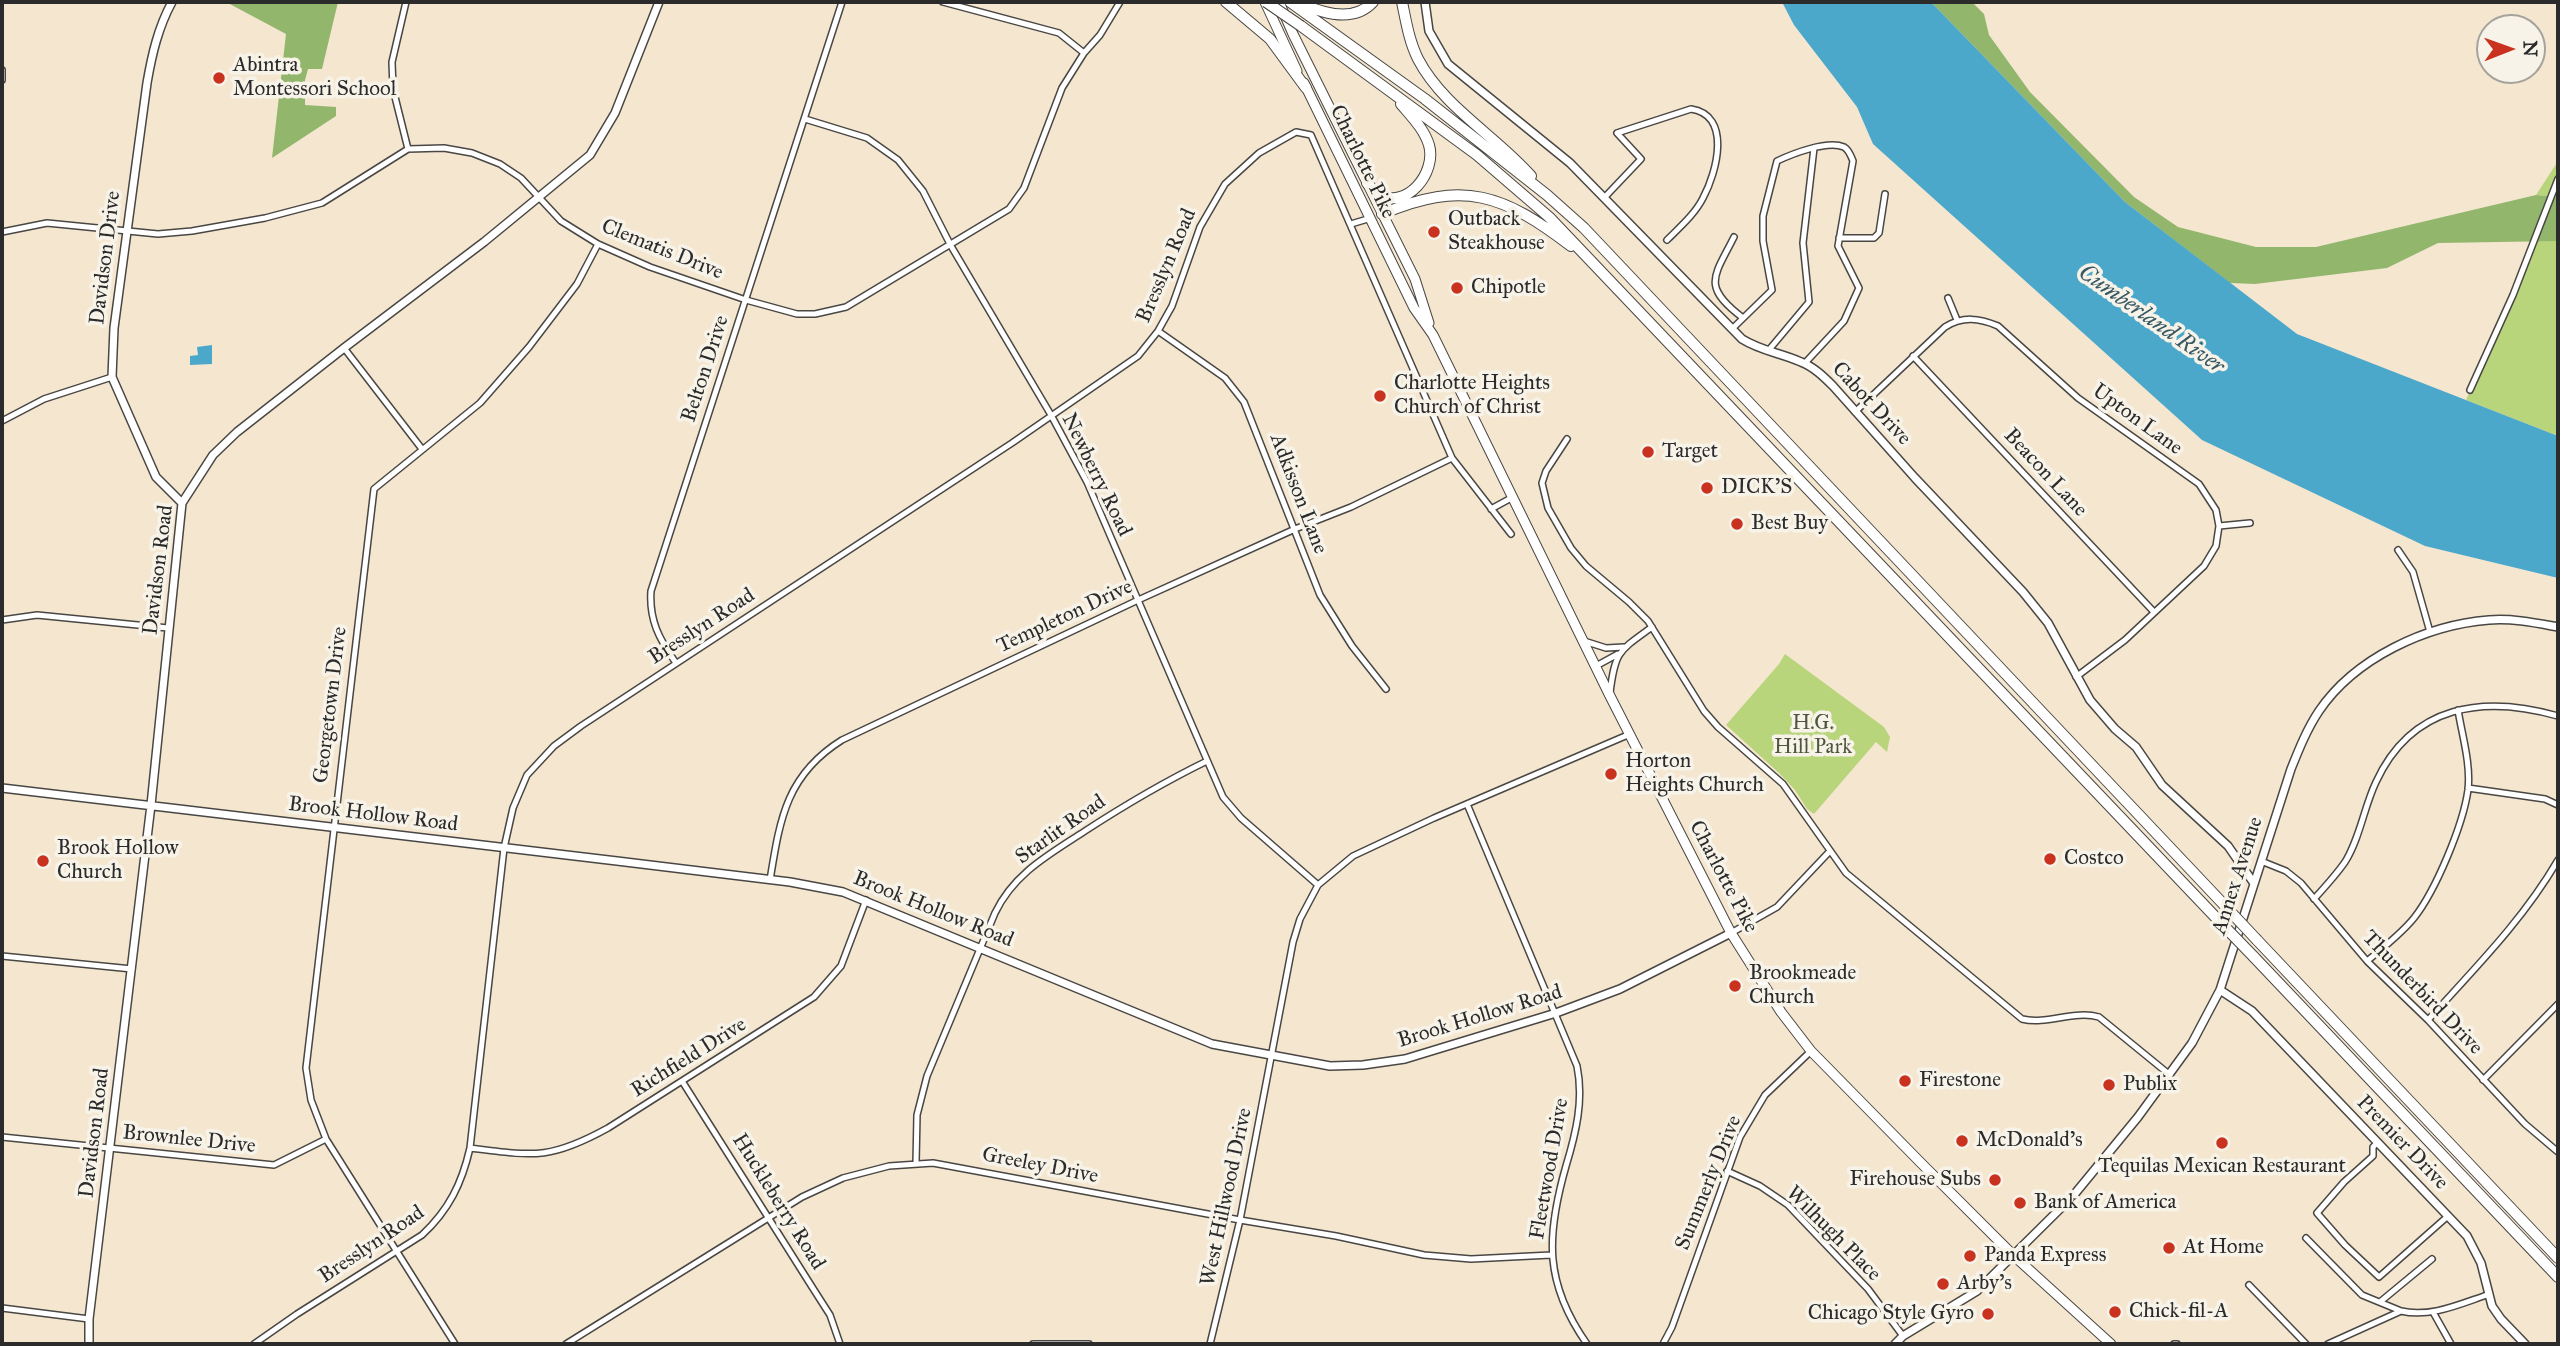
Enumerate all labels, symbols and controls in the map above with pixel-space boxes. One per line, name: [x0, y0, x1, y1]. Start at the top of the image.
north arrow: [2476, 14, 2546, 84]
text: N: [2519, 40, 2542, 57]
place label: Abintra Montessori School: [233, 53, 396, 103]
marker: Abintra Montessori School: [211, 70, 227, 86]
street label: Charlotte Pike: [1324, 101, 1400, 223]
street label: Davidson Drive: [85, 190, 127, 326]
street label: Bresslyn Road: [1132, 205, 1202, 327]
place label: Outback Steakhouse: [1448, 207, 1545, 257]
street label: Clematis Drive: [597, 214, 727, 286]
marker: Outback Steakhouse: [1426, 224, 1442, 240]
water label: Cumberland River: [2073, 259, 2229, 381]
place label: Chipotle: [1471, 275, 1546, 301]
marker: Chipotle: [1449, 280, 1465, 296]
street label: Belton Drive: [677, 312, 735, 426]
street label: Cabot Drive: [1826, 357, 1916, 451]
place label: Charlotte Heights Church of Christ: [1394, 371, 1550, 421]
street label: Upton Lane: [2087, 379, 2187, 461]
marker: Charlotte Heights Church of Christ: [1372, 388, 1388, 404]
street label: Newberry Road: [1055, 409, 1137, 541]
street label: Beacon Lane: [1998, 424, 2092, 522]
street label: Adkisson Lane: [1264, 430, 1332, 558]
place label: Target: [1662, 439, 1718, 465]
marker: Target: [1640, 444, 1656, 460]
place label: DICK’S: [1721, 475, 1792, 501]
marker: DICK’S: [1699, 480, 1715, 496]
street label: Davidson Road: [139, 504, 179, 636]
place label: Best Buy: [1751, 511, 1828, 537]
marker: Best Buy: [1729, 516, 1745, 532]
street label: Templeton Drive: [993, 575, 1137, 659]
street label: Bresslyn Road: [644, 583, 760, 671]
street label: Georgetown Drive: [309, 625, 353, 785]
park label: H.G. Hill Park: [1774, 711, 1852, 761]
place label: Horton Heights Church: [1625, 749, 1764, 799]
marker: Horton Heights Church: [1603, 766, 1619, 782]
street label: Starlit Road: [1011, 790, 1111, 870]
street label: Brook Hollow Road: [287, 792, 459, 838]
street label: Annex Avenue: [2207, 814, 2269, 938]
street label: Charlotte Pike: [1683, 817, 1763, 937]
place label: Brook Hollow Church: [57, 836, 178, 886]
place label: Costco: [2064, 846, 2124, 872]
marker: Costco: [2042, 851, 2058, 867]
marker: Brook Hollow Church: [35, 853, 51, 869]
street label: Brook Hollow Road: [849, 866, 1017, 954]
street label: Thunderbird Drive: [2356, 926, 2488, 1060]
place label: Brookmeade Church: [1749, 961, 1856, 1011]
marker: Brookmeade Church: [1727, 978, 1743, 994]
street label: Brook Hollow Road: [1395, 980, 1565, 1054]
street label: Richfield Drive: [627, 1013, 751, 1103]
street label: Davidson Road: [75, 1067, 115, 1199]
place label: Firestone: [1919, 1068, 2001, 1094]
place label: Publix: [2123, 1072, 2177, 1098]
marker: Firestone: [1897, 1073, 1913, 1089]
marker: Publix: [2101, 1077, 2117, 1093]
street label: Premier Drive: [2351, 1091, 2453, 1195]
street label: Fleetwood Drive: [1525, 1096, 1575, 1242]
street label: West Hillwood Drive: [1196, 1106, 1258, 1288]
street label: Summerly Drive: [1670, 1112, 1748, 1254]
street label: Brownlee Drive: [121, 1120, 257, 1160]
place label: McDonald's: [1976, 1128, 2083, 1154]
street label: Huckleberry Road: [726, 1129, 830, 1275]
marker: McDonald's: [1954, 1133, 1970, 1149]
marker: Tequilas Mexican Restaurant: [2214, 1135, 2230, 1151]
street label: Greeley Drive: [980, 1142, 1100, 1190]
place label: Tequilas Mexican Restaurant: [2098, 1154, 2346, 1180]
place label: Firehouse Subs: [1850, 1167, 1981, 1193]
marker: Firehouse Subs: [1987, 1172, 2003, 1188]
street label: Wilhugh Place: [1780, 1181, 1886, 1287]
place label: Bank of America: [2034, 1190, 2176, 1216]
marker: Bank of America: [2012, 1195, 2028, 1211]
street label: Bresslyn Road: [315, 1201, 429, 1289]
place label: At Home: [2183, 1235, 2264, 1261]
marker: At Home: [2161, 1240, 2177, 1256]
place label: Panda Express: [1984, 1243, 2106, 1269]
marker: Panda Express: [1962, 1248, 1978, 1264]
place label: Arby's: [1957, 1271, 2012, 1297]
marker: Arby's: [1935, 1276, 1951, 1292]
place label: Chick-fil-A: [2129, 1299, 2229, 1325]
place label: Chicago Style Gyro: [1808, 1301, 1974, 1327]
marker: Chick-fil-A: [2107, 1304, 2123, 1320]
marker: Chicago Style Gyro: [1980, 1306, 1996, 1322]

